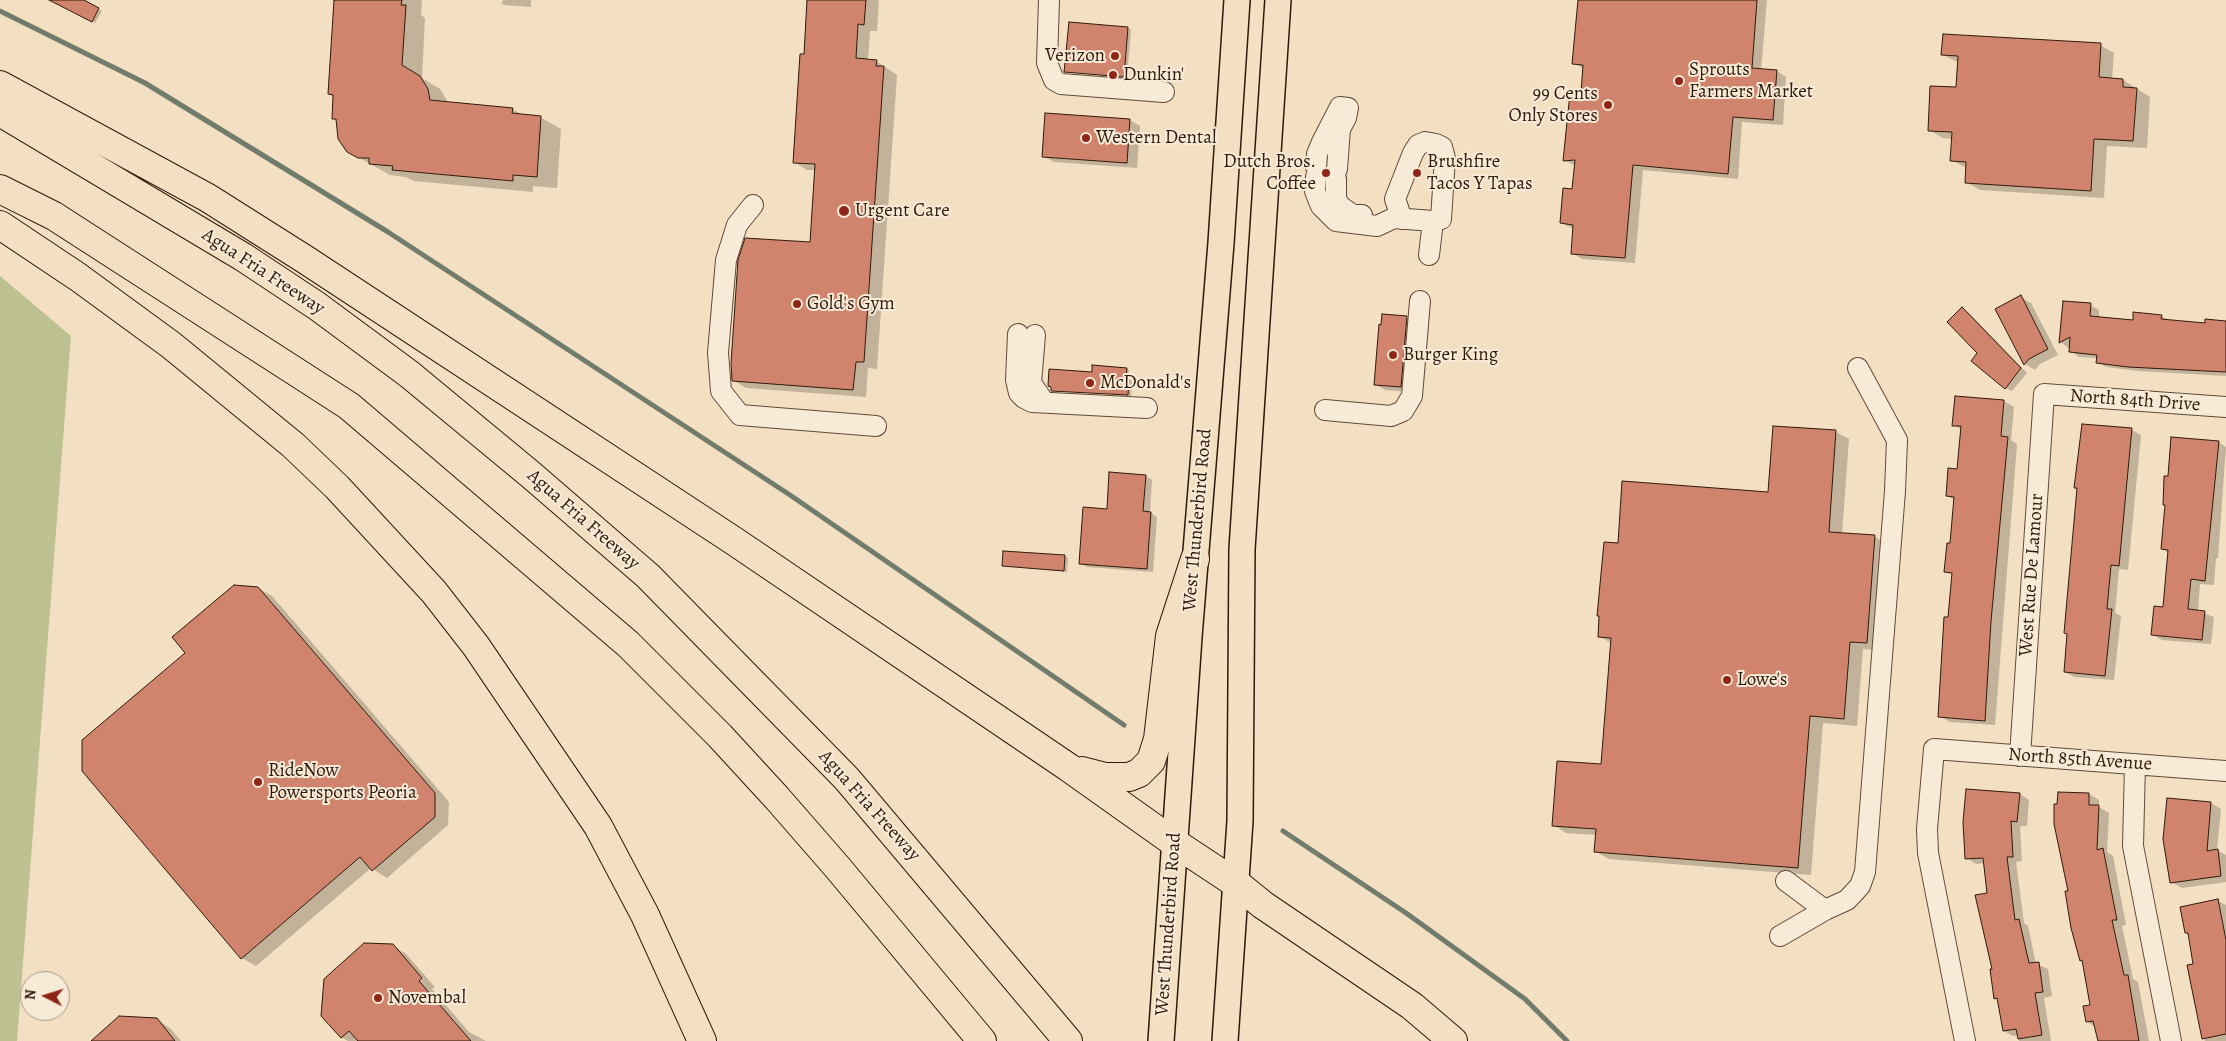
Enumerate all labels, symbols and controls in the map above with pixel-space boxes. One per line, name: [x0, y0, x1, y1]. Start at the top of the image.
place label: Verizon: [1045, 45, 1105, 67]
marker: Verizon: [1109, 50, 1121, 62]
place label: Sprouts Farmers Market: [1689, 59, 1813, 103]
place label: Dunkin': [1123, 64, 1184, 86]
marker: Dunkin': [1107, 69, 1119, 81]
marker: Sprouts Farmers Market: [1673, 75, 1685, 87]
place label: 99 Cents Only Stores: [1509, 83, 1598, 127]
marker: 99 Cents Only Stores: [1602, 99, 1614, 111]
place label: Western Dental: [1096, 127, 1217, 149]
marker: Western Dental: [1080, 132, 1092, 144]
place label: Dutch Bros. Coffee: [1223, 151, 1316, 195]
place label: Brushfire Tacos Y Tapas: [1427, 151, 1533, 195]
marker: Dutch Bros. Coffee: [1320, 167, 1332, 179]
marker: Brushfire Tacos Y Tapas: [1411, 167, 1423, 179]
place label: Urgent Care: [855, 200, 950, 222]
marker: Urgent Care: [837, 204, 851, 218]
street label: Agua Fria Freeway: [197, 224, 329, 320]
place label: Gold's Gym: [807, 293, 895, 315]
marker: Gold's Gym: [791, 298, 803, 310]
place label: Burger King: [1403, 344, 1498, 366]
marker: Burger King: [1387, 349, 1399, 361]
place label: McDonald's: [1100, 372, 1191, 394]
marker: McDonald's: [1084, 377, 1096, 389]
street label: North 84th Drive: [2069, 385, 2201, 417]
street label: West Thunderbird Road: [1179, 428, 1217, 612]
street label: Agua Fria Freeway: [522, 465, 644, 575]
street label: West Rue De Lamour: [2015, 493, 2049, 657]
place label: Lowe's: [1737, 669, 1787, 691]
marker: Lowe's: [1721, 674, 1733, 686]
street label: North 85th Avenue: [2007, 744, 2153, 776]
street label: Agua Fria Freeway: [813, 746, 925, 866]
place label: RideNow Powersports Peoria: [268, 760, 417, 804]
marker: RideNow Powersports Peoria: [252, 776, 264, 788]
street label: West Thunderbird Road: [1151, 832, 1187, 1016]
north arrow: [20, 971, 70, 1021]
place label: Novembal: [388, 987, 466, 1009]
text: N: [21, 989, 40, 1001]
marker: Novembal: [372, 992, 384, 1004]

